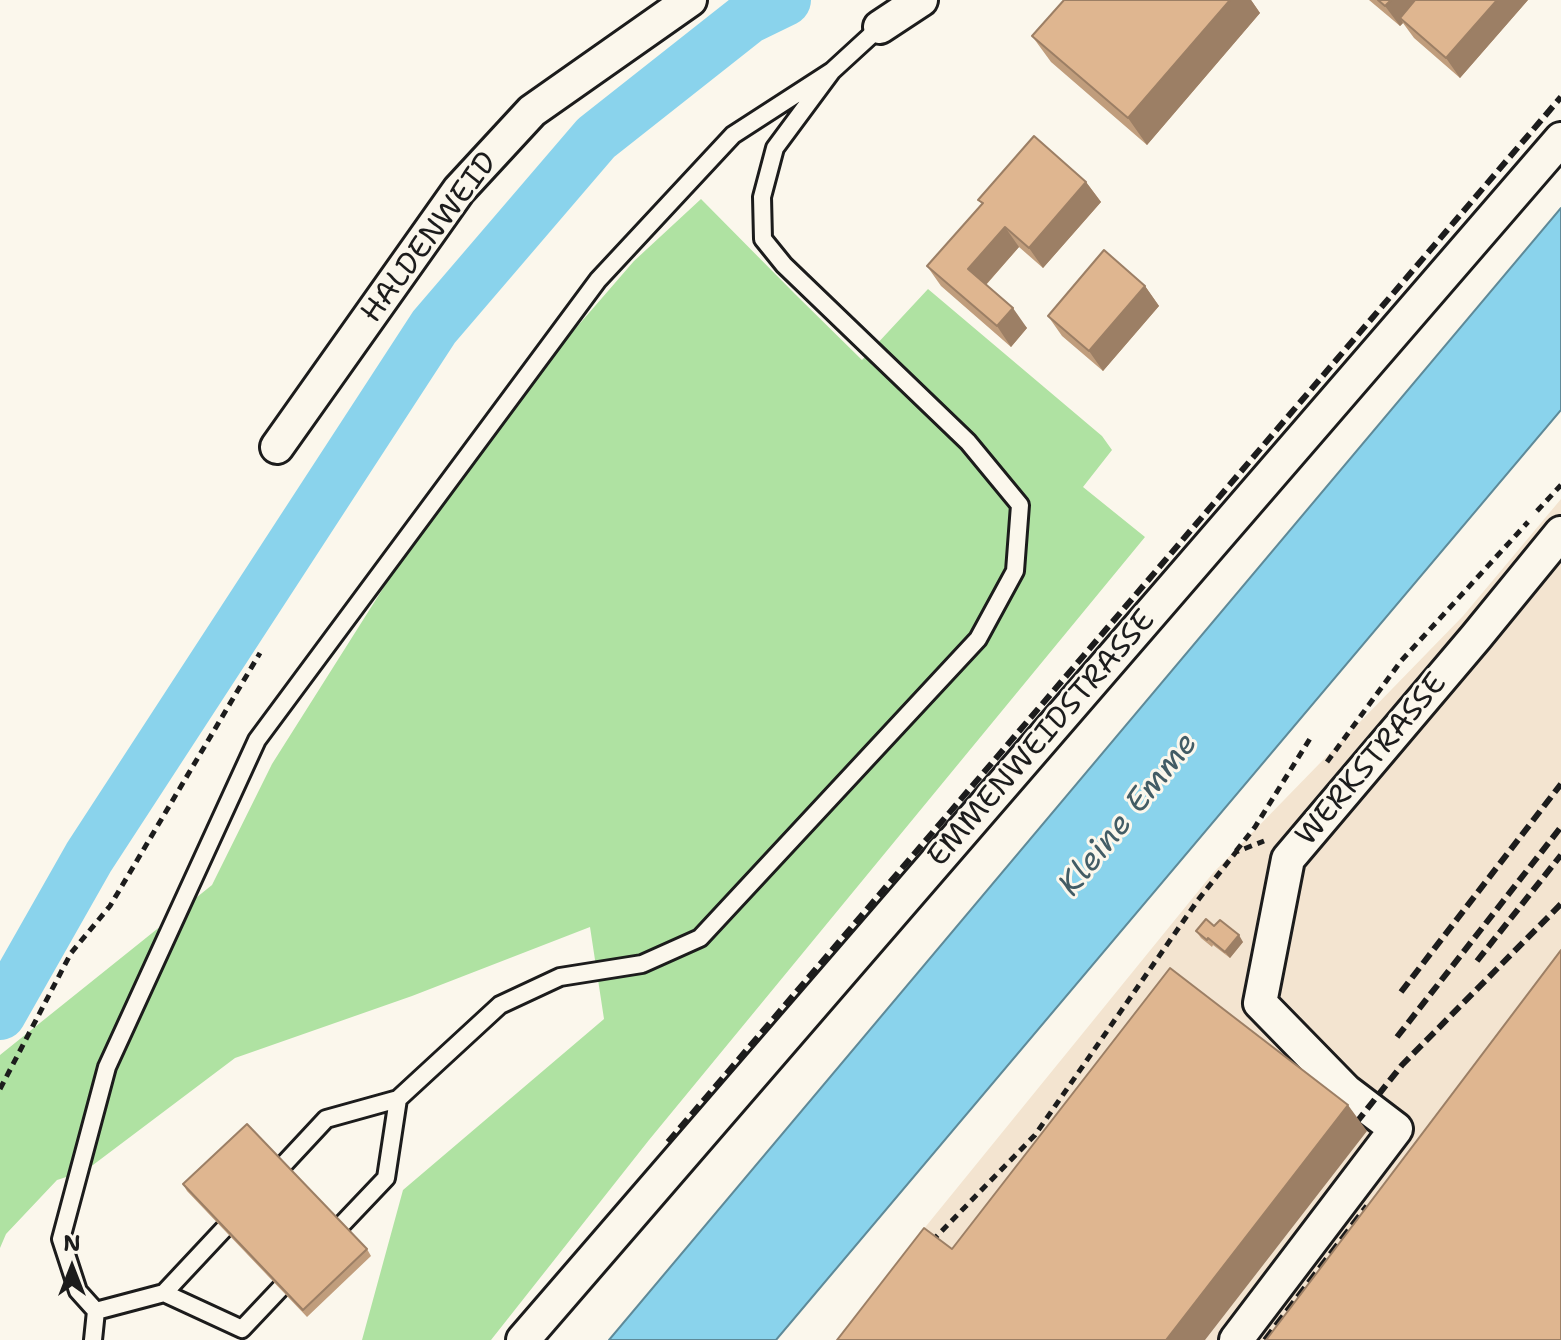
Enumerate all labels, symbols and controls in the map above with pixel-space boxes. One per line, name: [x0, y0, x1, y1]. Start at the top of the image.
street label: HALDENWEID: [354, 146, 506, 330]
street label: EMMENWEIDSTRASSE: [921, 603, 1163, 875]
street label: WERKSTRASSE: [1289, 666, 1455, 854]
water label: Kleine Emme: [1051, 726, 1207, 904]
north arrow: [32, 1228, 112, 1308]
text: N: [63, 1229, 81, 1258]

